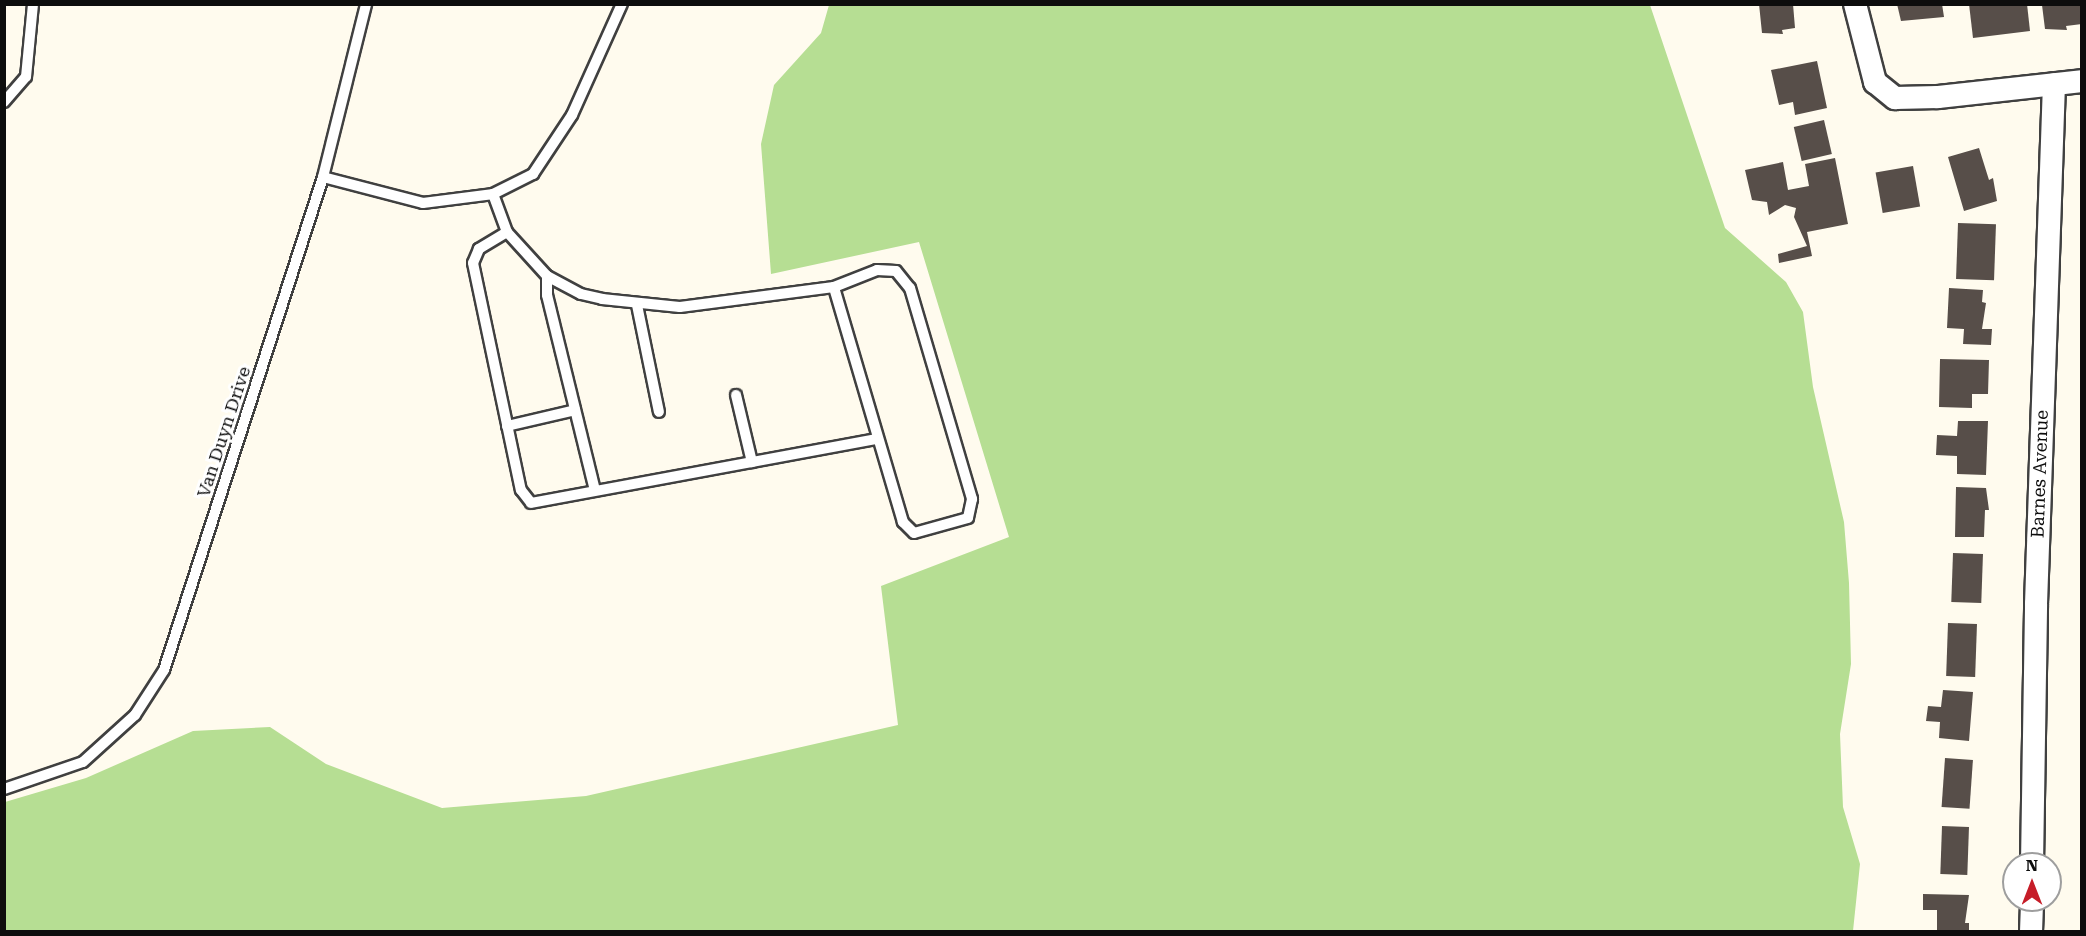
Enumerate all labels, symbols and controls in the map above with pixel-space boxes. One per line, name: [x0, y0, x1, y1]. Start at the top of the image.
street label: Van Duyn Drive: [193, 364, 255, 500]
street label: Barnes Avenue: [2027, 410, 2053, 538]
north arrow: [2002, 852, 2062, 912]
text: N: [2026, 856, 2038, 875]

